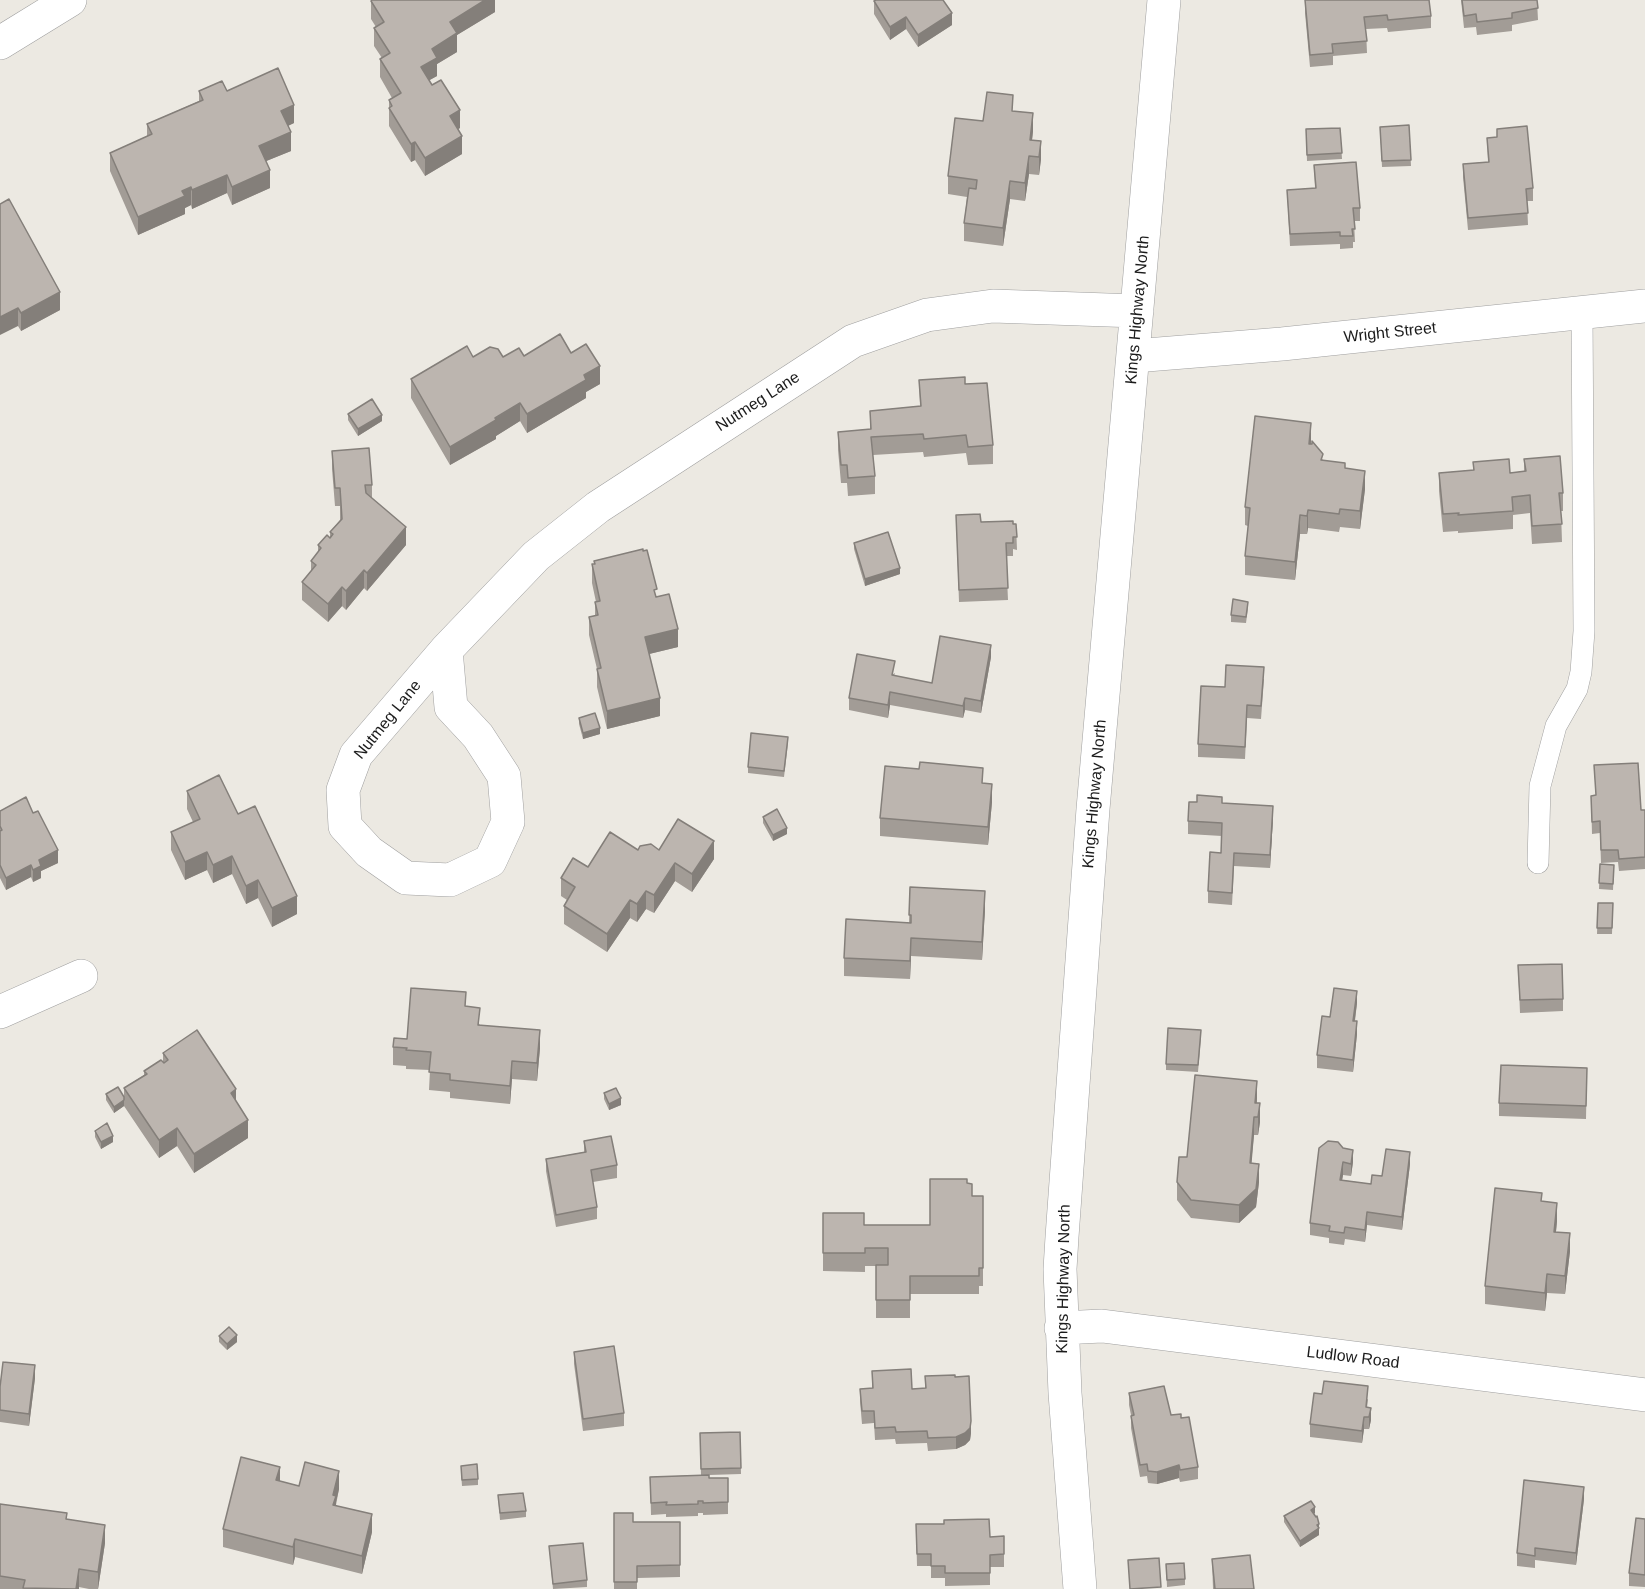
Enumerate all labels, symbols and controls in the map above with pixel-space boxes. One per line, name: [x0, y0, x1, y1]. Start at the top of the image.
street label: Kings Highway North: [1122, 235, 1154, 385]
street label: Wright Street: [1343, 319, 1437, 347]
street label: Nutmeg Lane: [712, 368, 804, 436]
street label: Nutmeg Lane: [350, 677, 426, 763]
street label: Kings Highway North: [1079, 719, 1111, 869]
street label: Kings Highway North: [1053, 1204, 1075, 1354]
street label: Ludlow Road: [1305, 1343, 1401, 1373]

